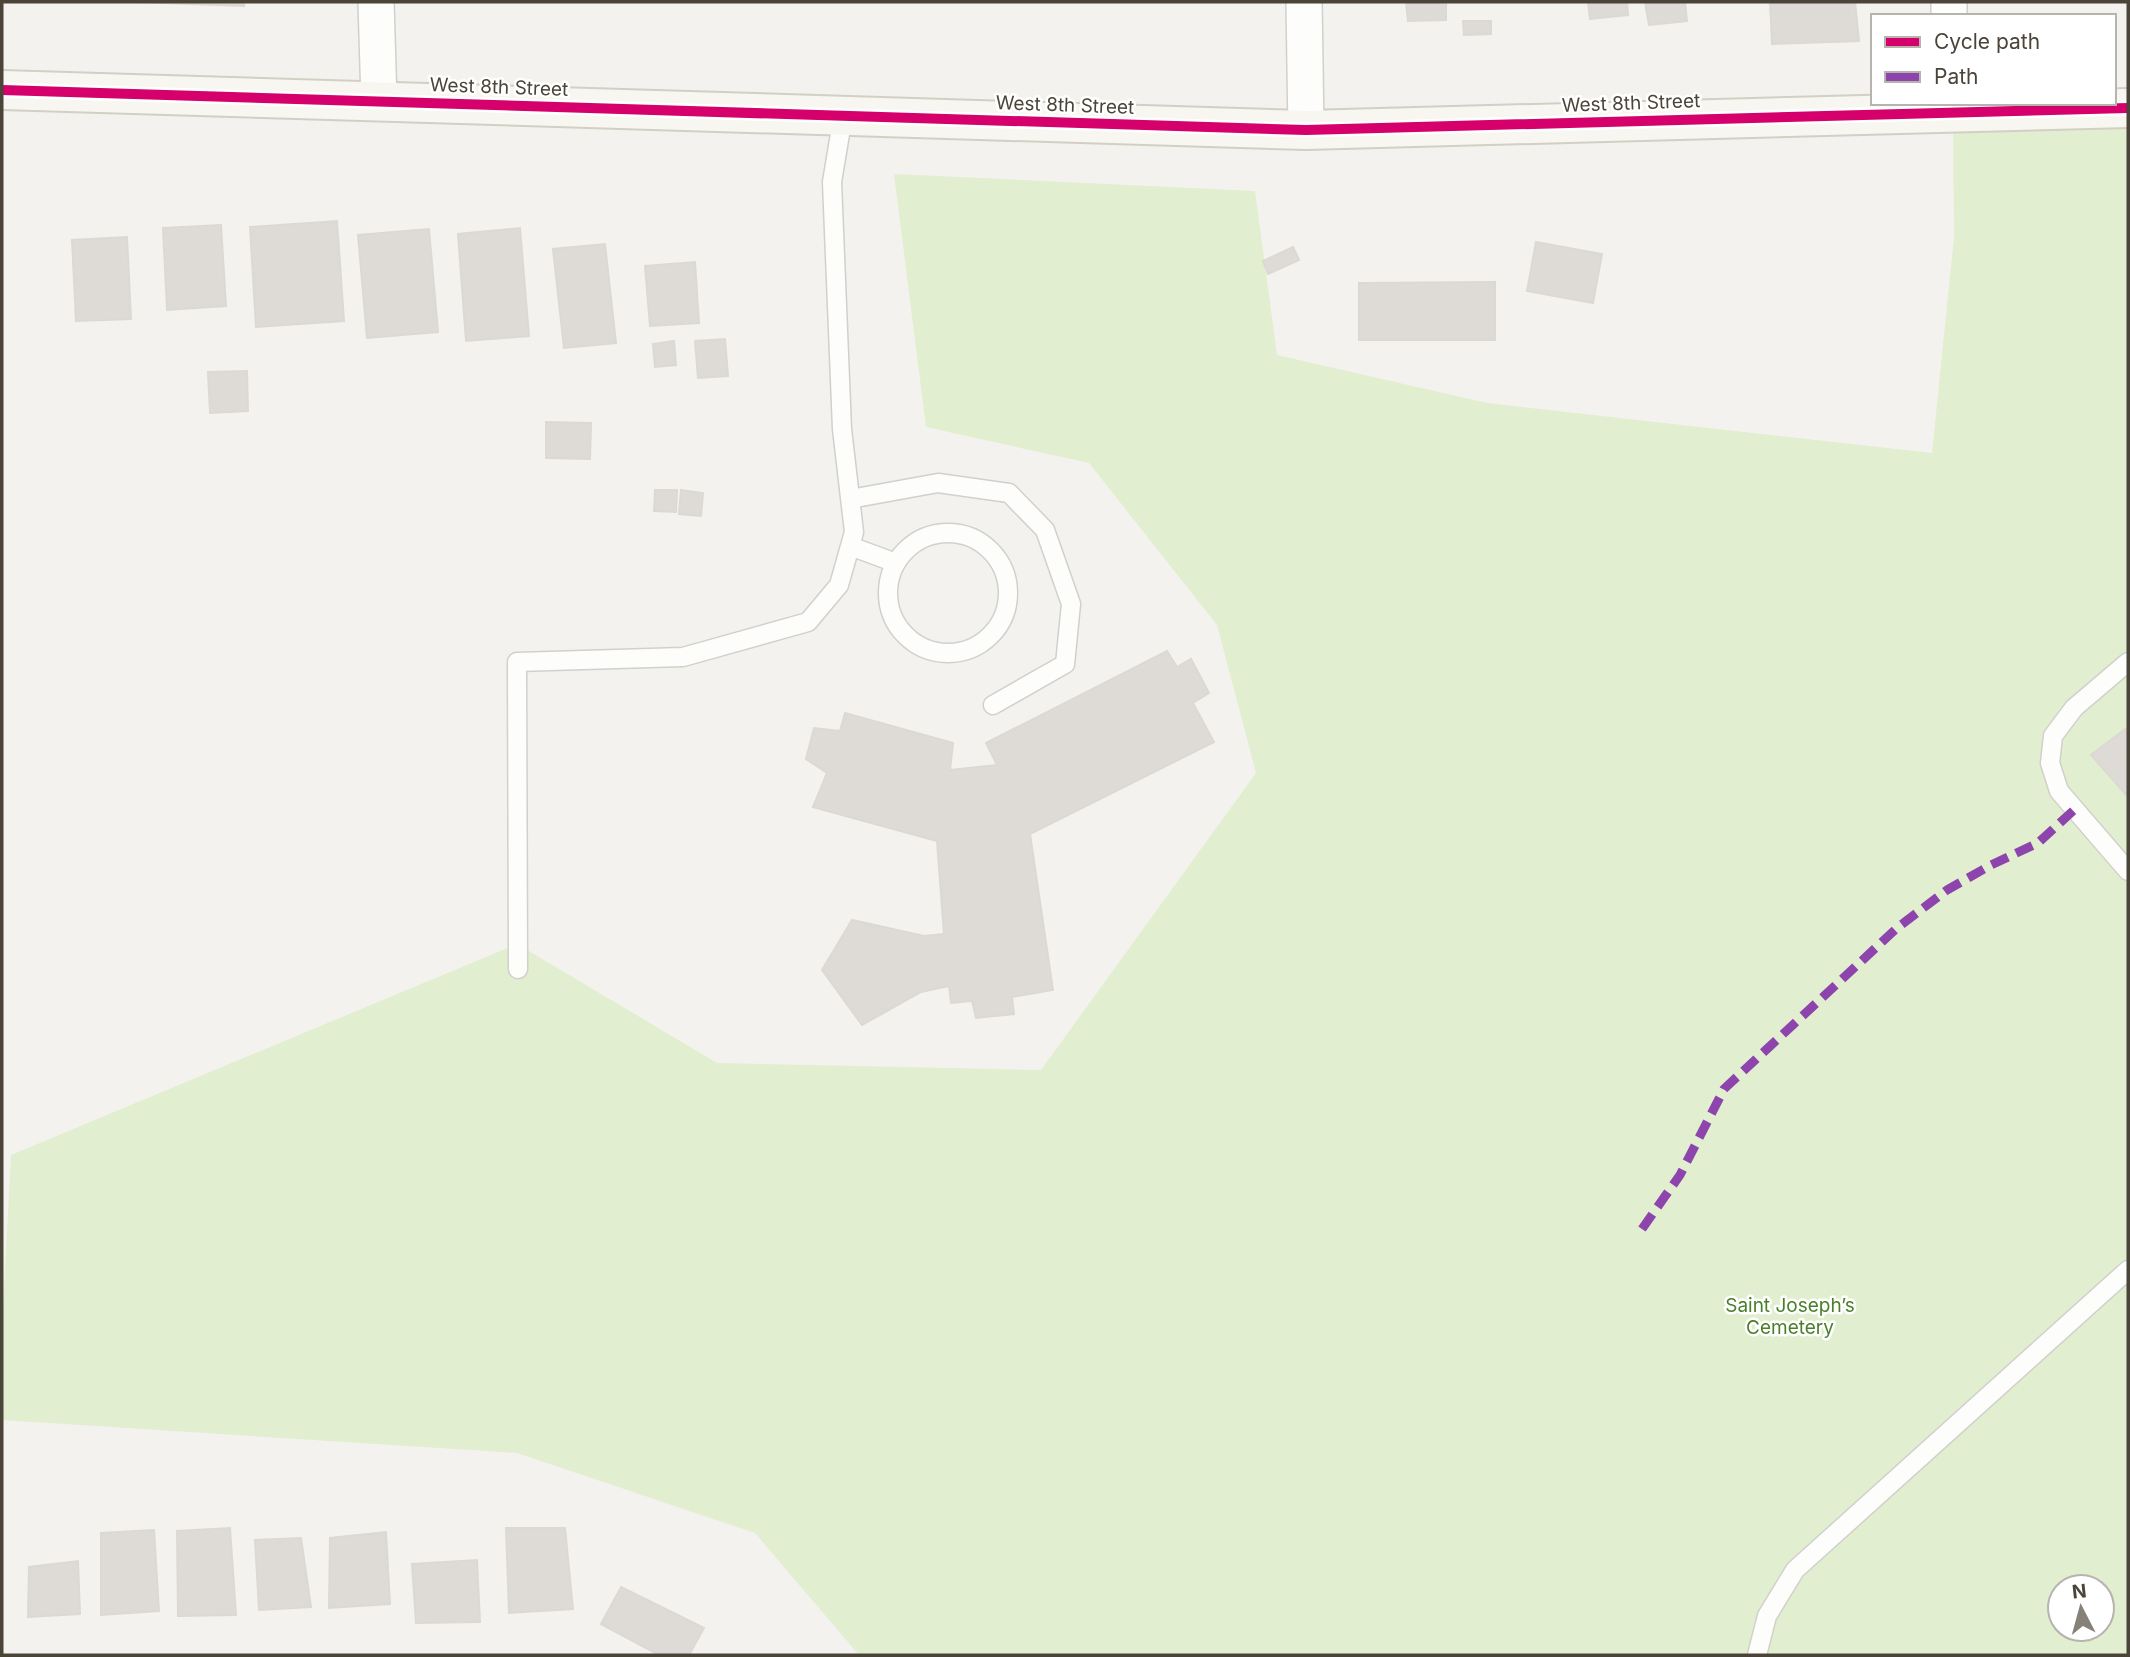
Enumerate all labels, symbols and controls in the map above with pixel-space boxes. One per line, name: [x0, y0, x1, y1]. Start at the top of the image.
legend: [1871, 14, 2116, 105]
text: Cycle path: [1934, 29, 2040, 54]
text: Path: [1934, 64, 1979, 89]
street label: West 8th Street: [429, 73, 569, 101]
street label: West 8th Street: [1561, 89, 1701, 117]
street label: West 8th Street: [995, 91, 1135, 119]
park label: Saint Joseph’s Cemetery: [1725, 1294, 1855, 1339]
north arrow: [2046, 1573, 2116, 1643]
text: N: [2071, 1579, 2088, 1604]

